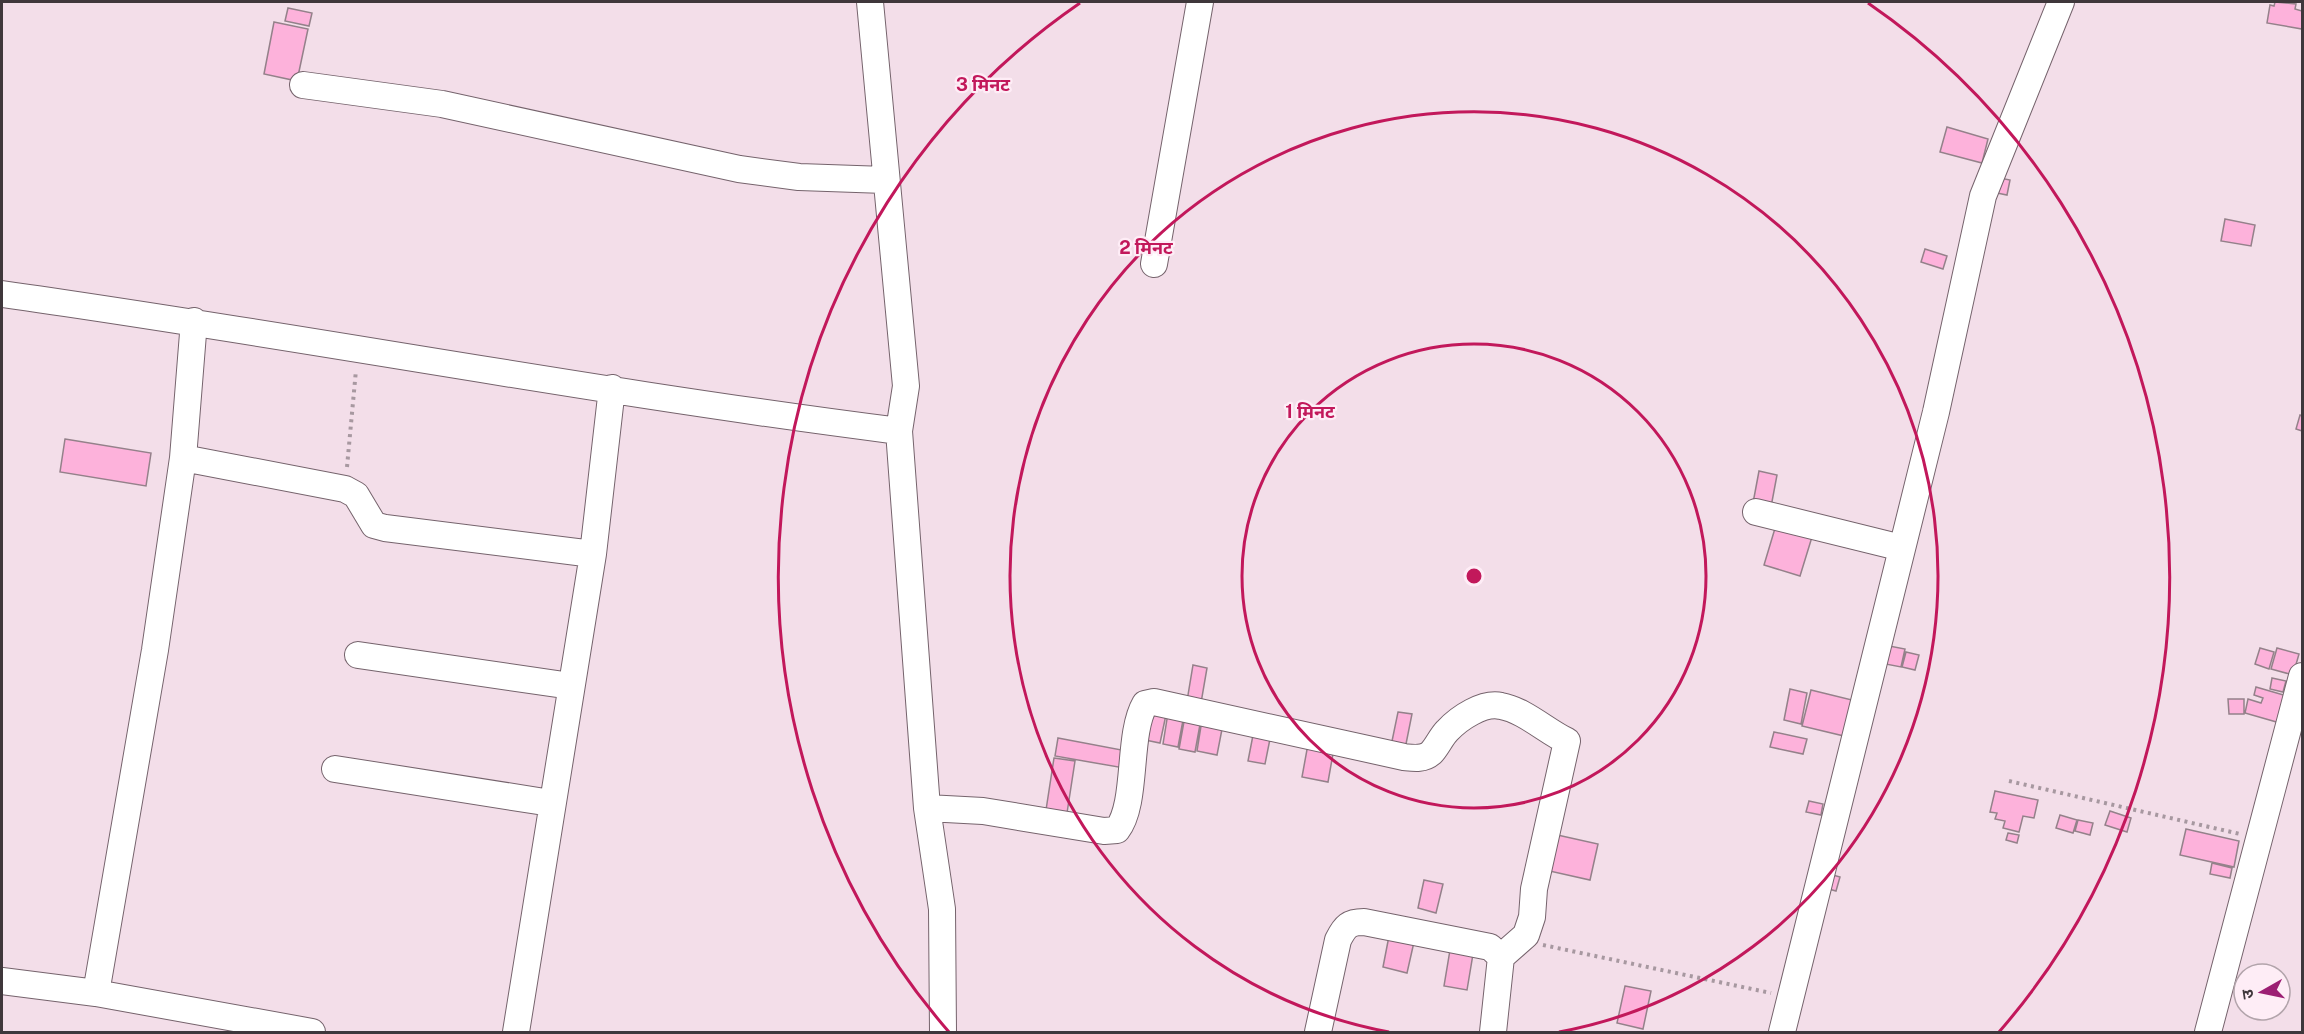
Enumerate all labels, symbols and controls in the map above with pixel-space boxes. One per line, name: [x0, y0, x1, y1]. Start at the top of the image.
text: 3 मिनट: [956, 74, 1010, 95]
text: 2 मिनट: [1119, 237, 1173, 258]
text: 1 मिनट: [1285, 401, 1335, 422]
centre of rings: [1464, 566, 1484, 586]
north arrow: [2232, 962, 2292, 1022]
text: उ: [2237, 988, 2258, 1000]

